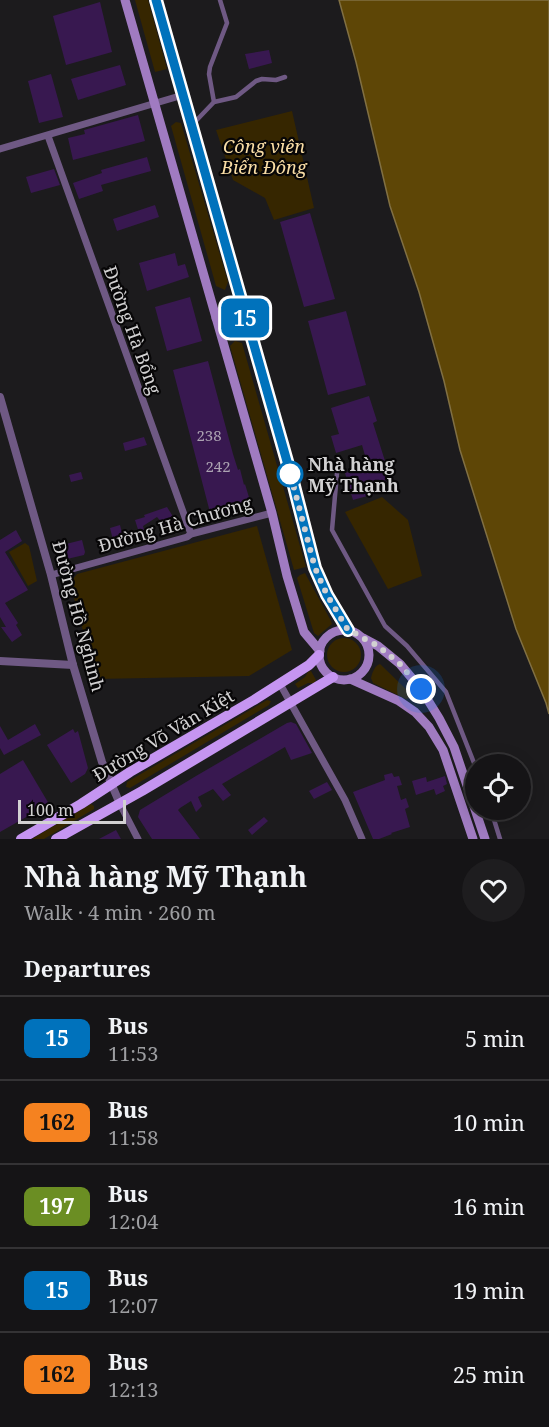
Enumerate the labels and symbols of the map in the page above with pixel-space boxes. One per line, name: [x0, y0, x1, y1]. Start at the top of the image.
park label: Công viên Biển Đông: [220, 134, 308, 179]
street label: Đường Hà Bổng: [99, 262, 167, 398]
line badge: 15: [218, 298, 272, 338]
house number: 238: [196, 425, 222, 445]
place label: Nhà hàng Mỹ Thạnh: [308, 452, 399, 497]
house number: 242: [205, 456, 231, 476]
marker: Nhà hàng Mỹ Thạnh: [277, 461, 303, 487]
street label: Đường Hà Chương: [95, 490, 255, 557]
street label: Đường Hồ Nghinh: [47, 538, 111, 694]
your location: [406, 674, 436, 704]
street label: Đường Võ Văn Kiệt: [88, 683, 238, 787]
scale bar: [18, 797, 126, 824]

